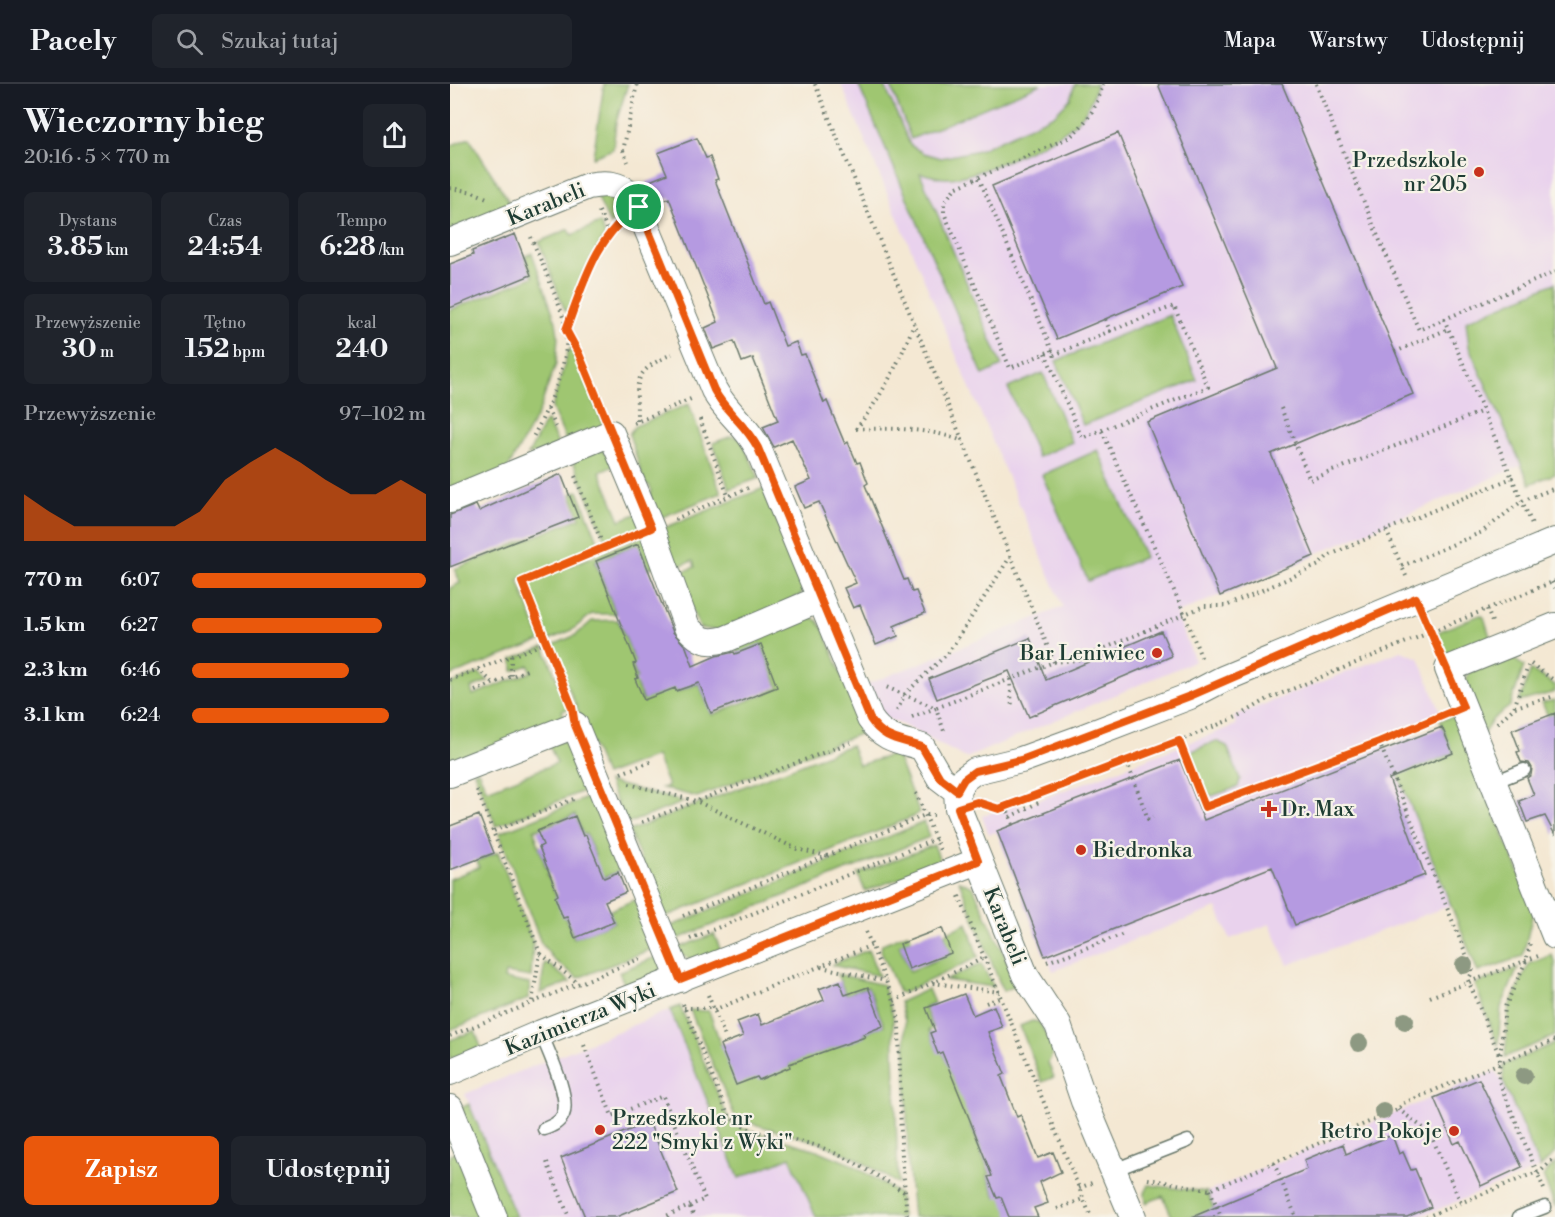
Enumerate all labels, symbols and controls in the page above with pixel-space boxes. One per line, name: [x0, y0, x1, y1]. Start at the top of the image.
search box: [152, 14, 572, 68]
text: Pacely: [30, 24, 116, 59]
icon: search: [173, 25, 206, 58]
text: Szukaj tutaj: [221, 28, 339, 55]
text: Mapa: [1224, 28, 1276, 54]
text: Warstwy: [1309, 28, 1388, 54]
text: Udostępnij: [1421, 28, 1525, 54]
text: Wieczorny bieg: [24, 102, 263, 143]
button: share: [363, 104, 426, 167]
text: 20:16 · 5 × 770 m: [24, 145, 170, 170]
place label: Przedszkole nr 205: [1352, 148, 1467, 198]
marker: Przedszkole nr 205: [1472, 165, 1486, 179]
street label: Karabeli: [503, 177, 589, 232]
pin: [613, 181, 664, 232]
icon: arrive: [622, 190, 655, 223]
text: Dystans: [59, 211, 117, 231]
text: Czas: [208, 211, 242, 231]
text: Tempo: [337, 211, 387, 231]
text: 3.85: [47, 231, 103, 263]
text: 24:54: [188, 231, 262, 263]
text: 6:28: [319, 231, 376, 263]
text: km: [103, 240, 129, 260]
text: /km: [376, 240, 405, 260]
text: Przewyższenie: [35, 313, 141, 333]
text: Tętno: [204, 313, 246, 333]
text: kcal: [347, 313, 377, 333]
text: 30: [62, 333, 97, 365]
text: 152: [185, 333, 230, 365]
text: 240: [336, 333, 388, 365]
text: m: [97, 342, 114, 362]
text: bpm: [230, 342, 265, 362]
text: Przewyższenie: [24, 402, 156, 427]
text: 97–102 m: [339, 402, 426, 427]
text: 770 m: [24, 568, 83, 593]
text: 6:07: [120, 568, 160, 593]
text: 1.5 km: [24, 613, 85, 638]
text: 6:27: [120, 613, 158, 638]
place label: Bar Leniwiec: [1019, 641, 1145, 667]
marker: Bar Leniwiec: [1150, 646, 1164, 660]
text: 2.3 km: [24, 658, 88, 683]
text: 6:46: [120, 658, 161, 683]
text: 3.1 km: [24, 703, 85, 728]
text: 6:24: [120, 703, 160, 728]
place label: Dr. Max: [1281, 797, 1355, 823]
marker: Dr. Max: [1262, 802, 1276, 816]
place label: Biedronka: [1092, 838, 1193, 864]
marker: Biedronka: [1074, 843, 1088, 857]
street label: Karabeli: [977, 883, 1032, 969]
street label: Kazimierza Wyki: [501, 978, 660, 1062]
place label: Przedszkole nr 222 "Smyki z Wyki": [612, 1106, 793, 1156]
place label: Retro Pokoje: [1320, 1119, 1442, 1145]
marker: Przedszkole nr 222 "Smyki z Wyki": [593, 1123, 607, 1137]
marker: Retro Pokoje: [1447, 1124, 1461, 1138]
button: Zapisz: [24, 1136, 219, 1205]
button: Udostępnij: [231, 1136, 426, 1205]

